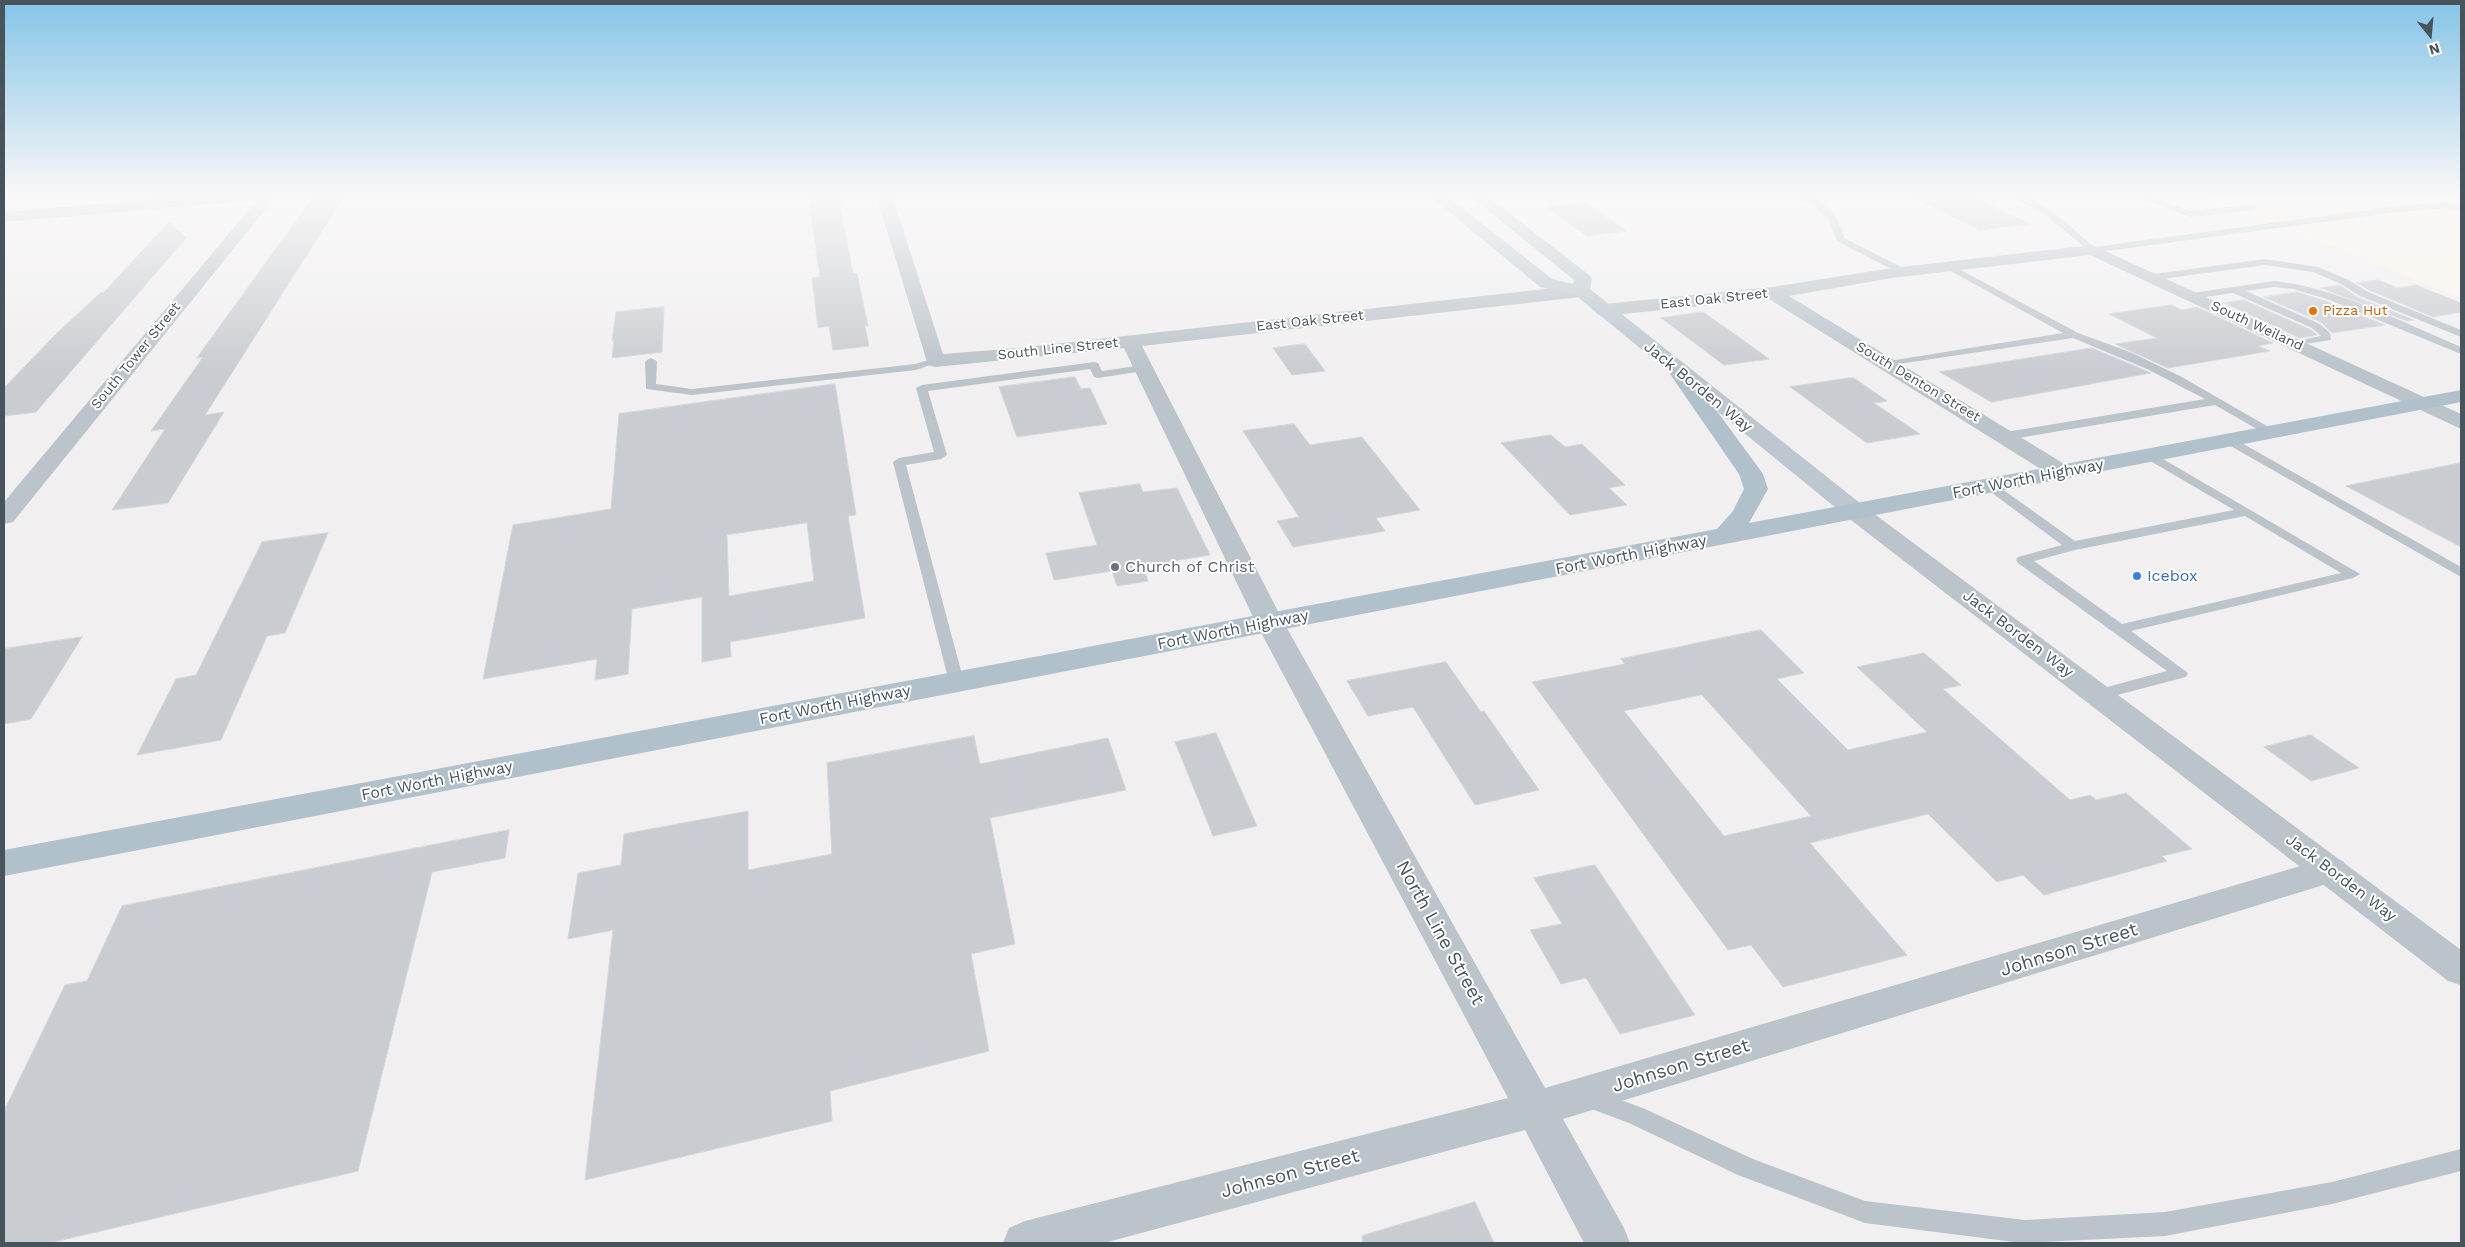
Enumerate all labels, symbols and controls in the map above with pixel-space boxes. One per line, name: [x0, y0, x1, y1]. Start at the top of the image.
north arrow: [2405, 10, 2455, 60]
text: N: [2427, 40, 2442, 59]
street label: East Oak Street: [1659, 285, 1769, 313]
street label: South Weiland: [2208, 297, 2306, 355]
street label: South Tower Street: [88, 299, 184, 413]
place label: Pizza Hut: [2323, 303, 2388, 319]
marker: Pizza Hut: [2307, 305, 2319, 317]
street label: East Oak Street: [1255, 307, 1365, 335]
street label: South Line Street: [997, 334, 1119, 364]
street label: Jack Borden Way: [1640, 337, 1756, 437]
street label: South Denton Street: [1853, 338, 1983, 426]
street label: Fort Worth Highway: [1951, 455, 2105, 503]
street label: Fort Worth Highway: [1554, 531, 1708, 579]
place label: Church of Christ: [1125, 557, 1254, 577]
marker: Church of Christ: [1109, 561, 1121, 573]
place label: Icebox: [2147, 566, 2198, 586]
marker: Icebox: [2131, 570, 2143, 582]
street label: Jack Borden Way: [1959, 586, 2077, 682]
street label: Fort Worth Highway: [1156, 606, 1310, 654]
street label: Fort Worth Highway: [758, 681, 912, 729]
street label: Fort Worth Highway: [360, 757, 514, 805]
street label: Jack Borden Way: [2282, 830, 2400, 926]
street label: North Line Street: [1391, 857, 1489, 1009]
street label: Johnson Street: [1998, 918, 2140, 982]
street label: Johnson Street: [1610, 1034, 1752, 1098]
street label: Johnson Street: [1218, 1145, 1362, 1203]

